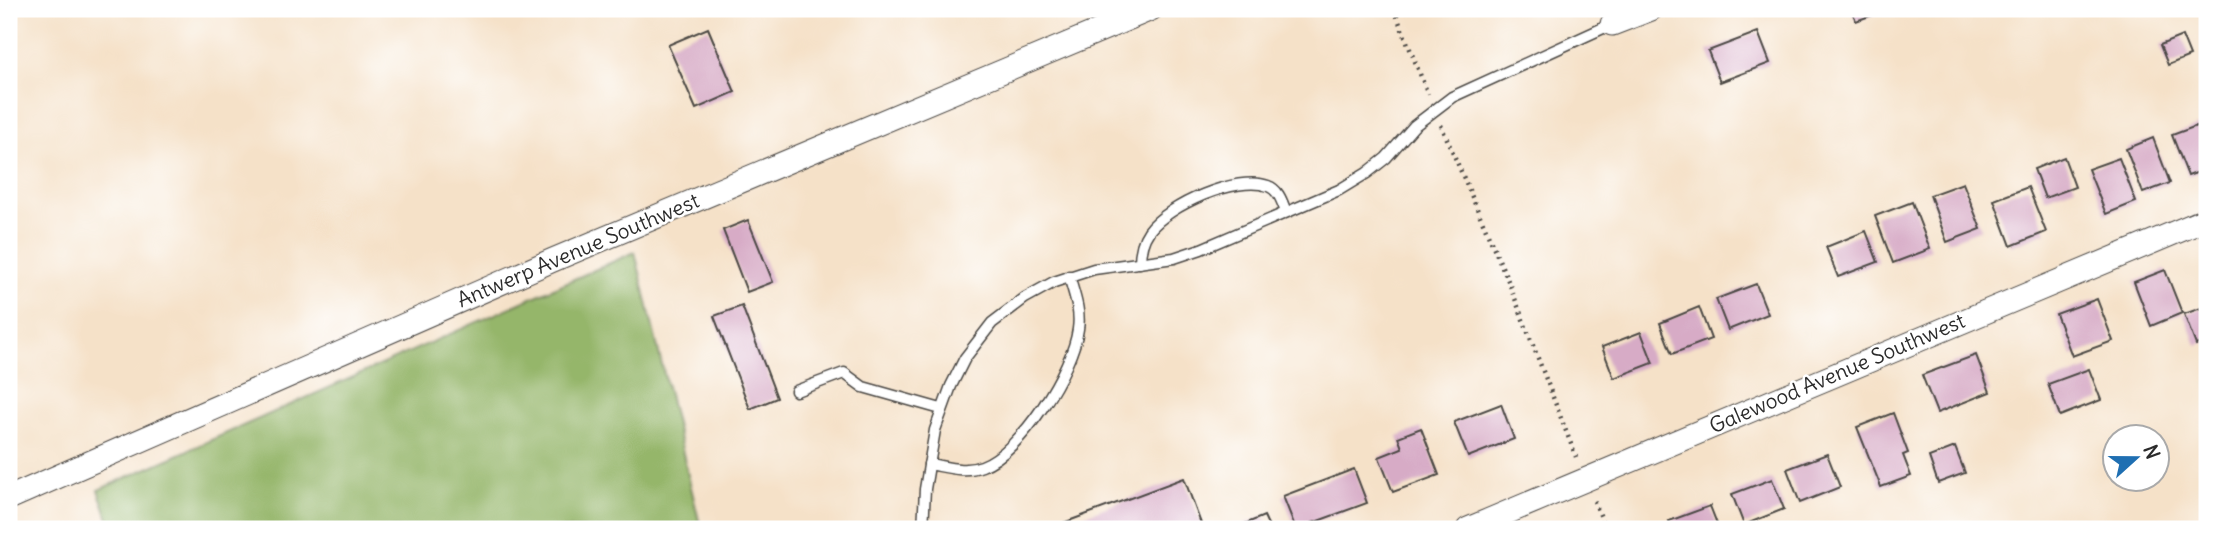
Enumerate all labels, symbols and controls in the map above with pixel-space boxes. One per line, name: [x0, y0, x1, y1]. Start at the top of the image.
street label: Antwerp Avenue Southwest: [453, 187, 703, 313]
street label: Galewood Avenue Southwest: [1705, 307, 1969, 439]
north arrow: [2100, 422, 2170, 492]
text: N: [2138, 441, 2165, 462]

